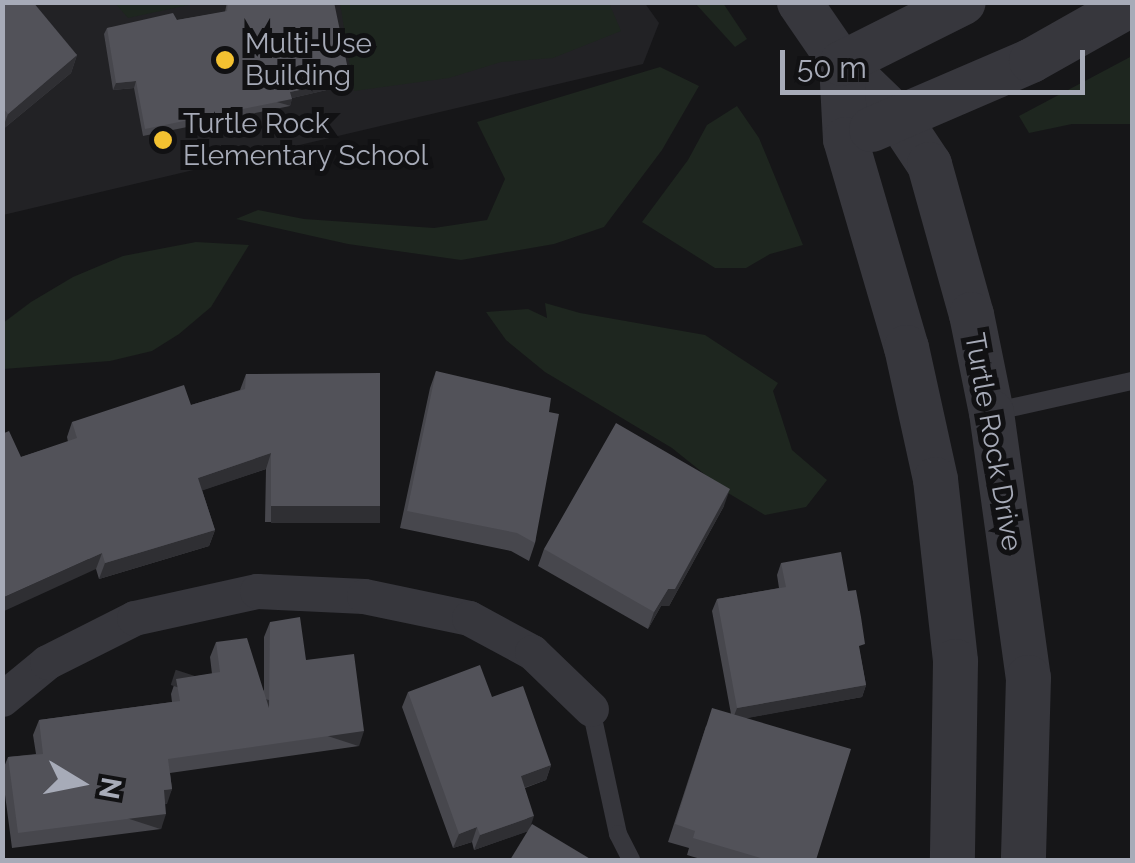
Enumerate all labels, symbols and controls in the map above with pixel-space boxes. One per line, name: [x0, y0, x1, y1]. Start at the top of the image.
place label: Multi-Use Building: [245, 27, 372, 93]
scale bar: [785, 30, 1090, 92]
marker: Multi-Use Building: [214, 49, 236, 71]
text: 50 m: [797, 50, 867, 85]
place label: Turtle Rock Elementary School: [183, 107, 429, 173]
marker: Turtle Rock Elementary School: [152, 129, 174, 151]
street label: Turtle Rock Drive: [957, 331, 1029, 553]
north arrow: [30, 733, 130, 833]
text: N: [92, 775, 128, 802]

